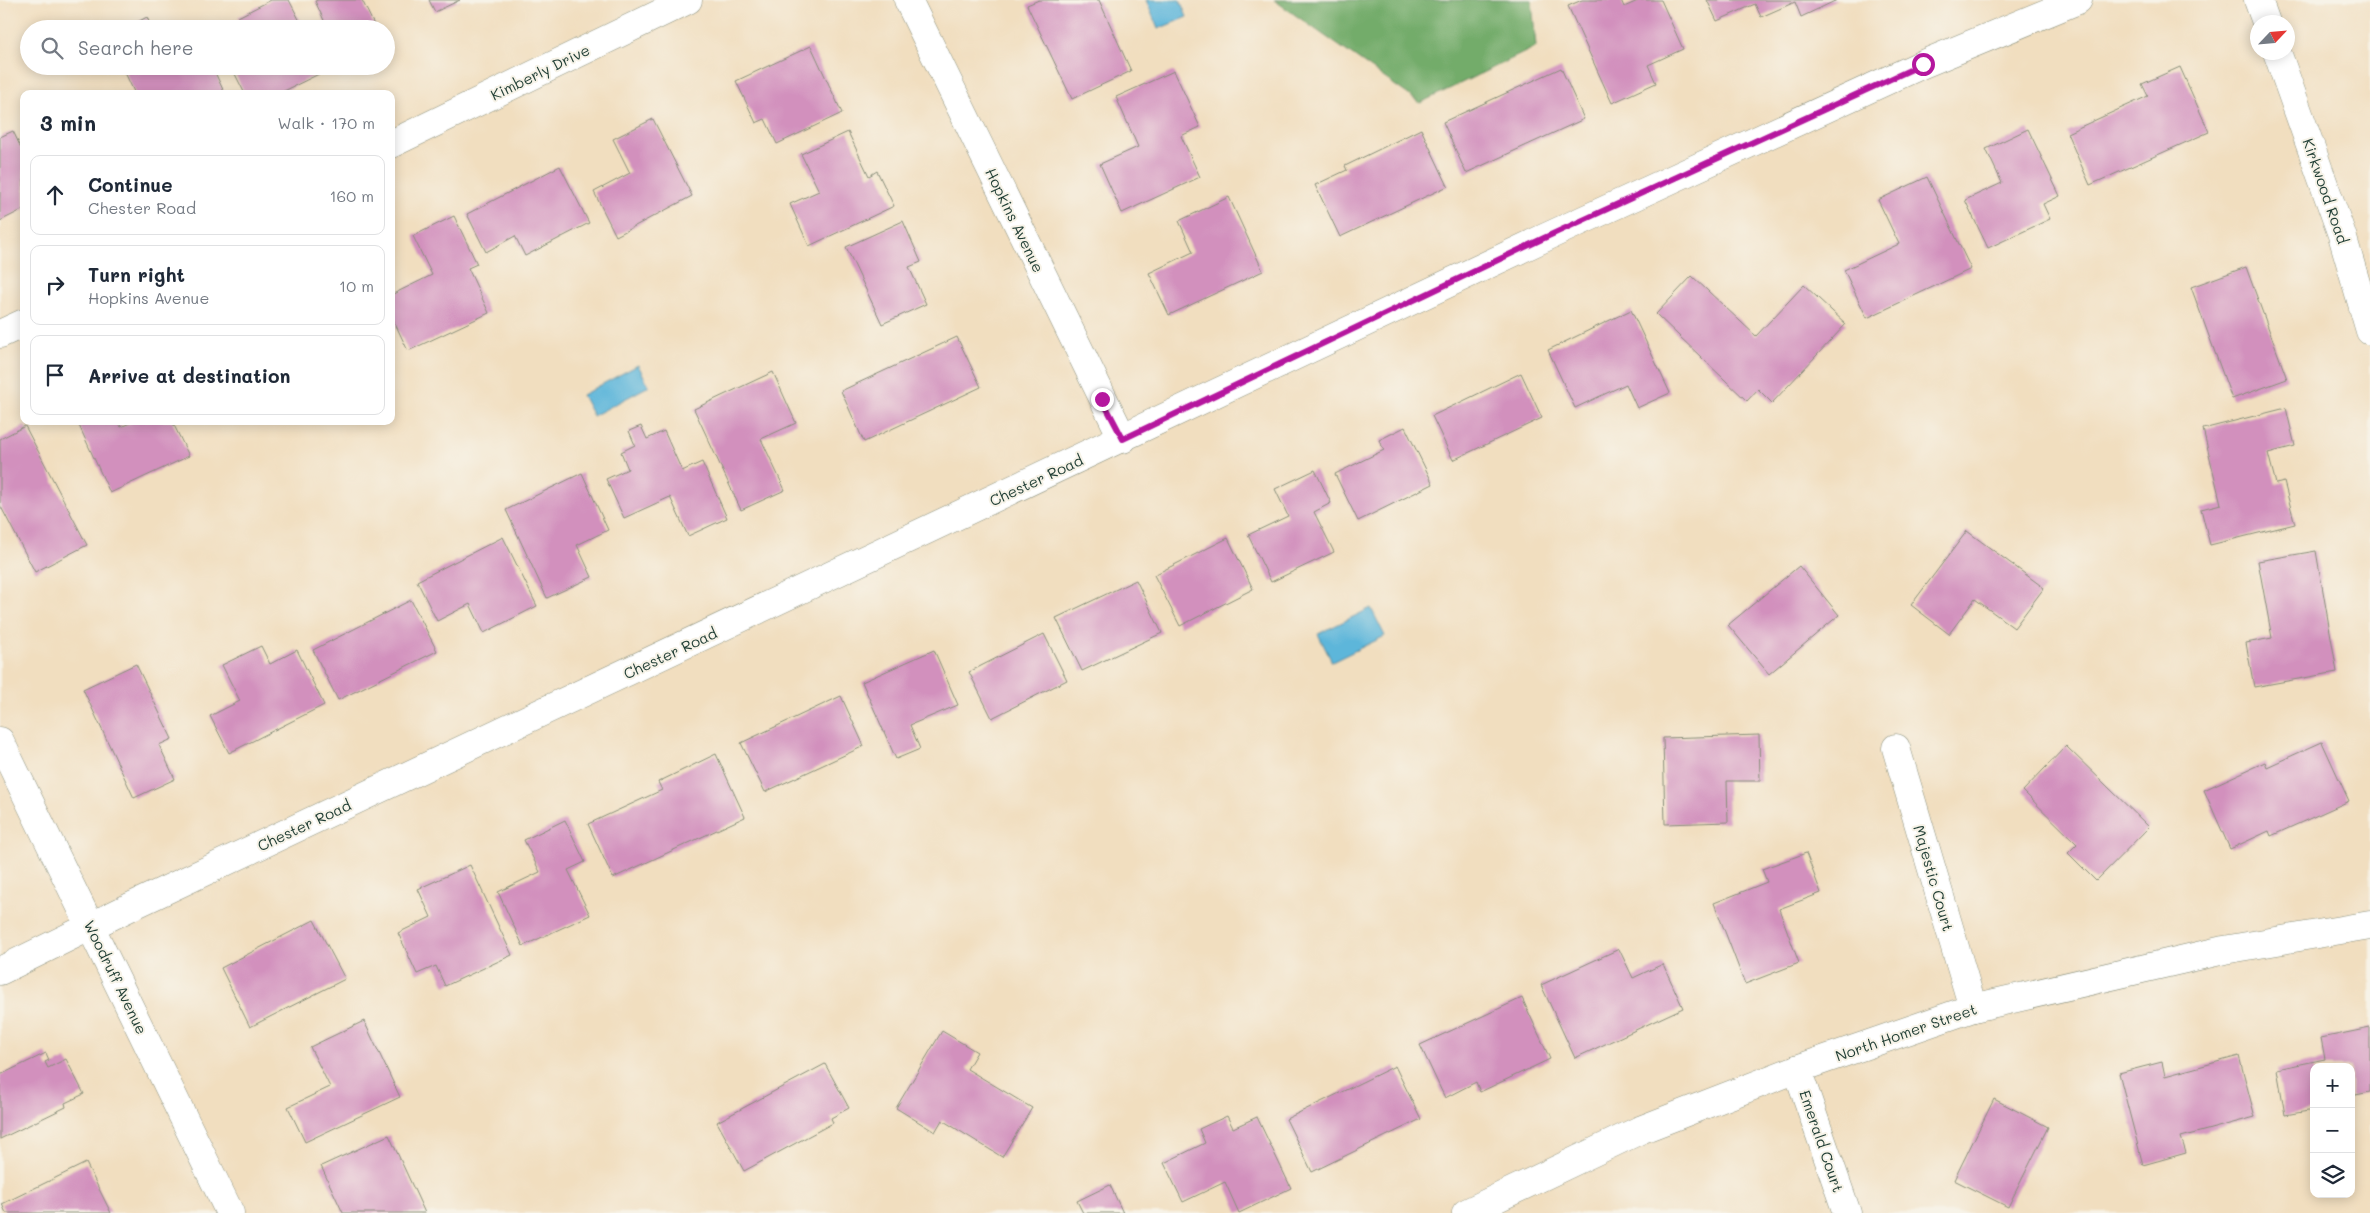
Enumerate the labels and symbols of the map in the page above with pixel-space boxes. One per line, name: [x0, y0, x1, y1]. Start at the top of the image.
north arrow: [2250, 15, 2295, 60]
street label: Kimberly Drive: [487, 39, 593, 105]
route start: [1912, 53, 1935, 76]
street label: Kirkwood Road: [2299, 136, 2353, 246]
street label: Hopkins Avenue: [981, 165, 1049, 275]
route end: [1091, 388, 1114, 411]
street label: Chester Road: [986, 450, 1086, 510]
street label: Chester Road: [620, 623, 720, 683]
street label: Chester Road: [254, 795, 354, 855]
street label: Majestic Court: [1909, 823, 1959, 933]
street label: Woodruff Avenue: [80, 917, 152, 1037]
street label: North Homer Street: [1833, 998, 1979, 1066]
street label: Emerald Court: [1795, 1087, 1849, 1195]

